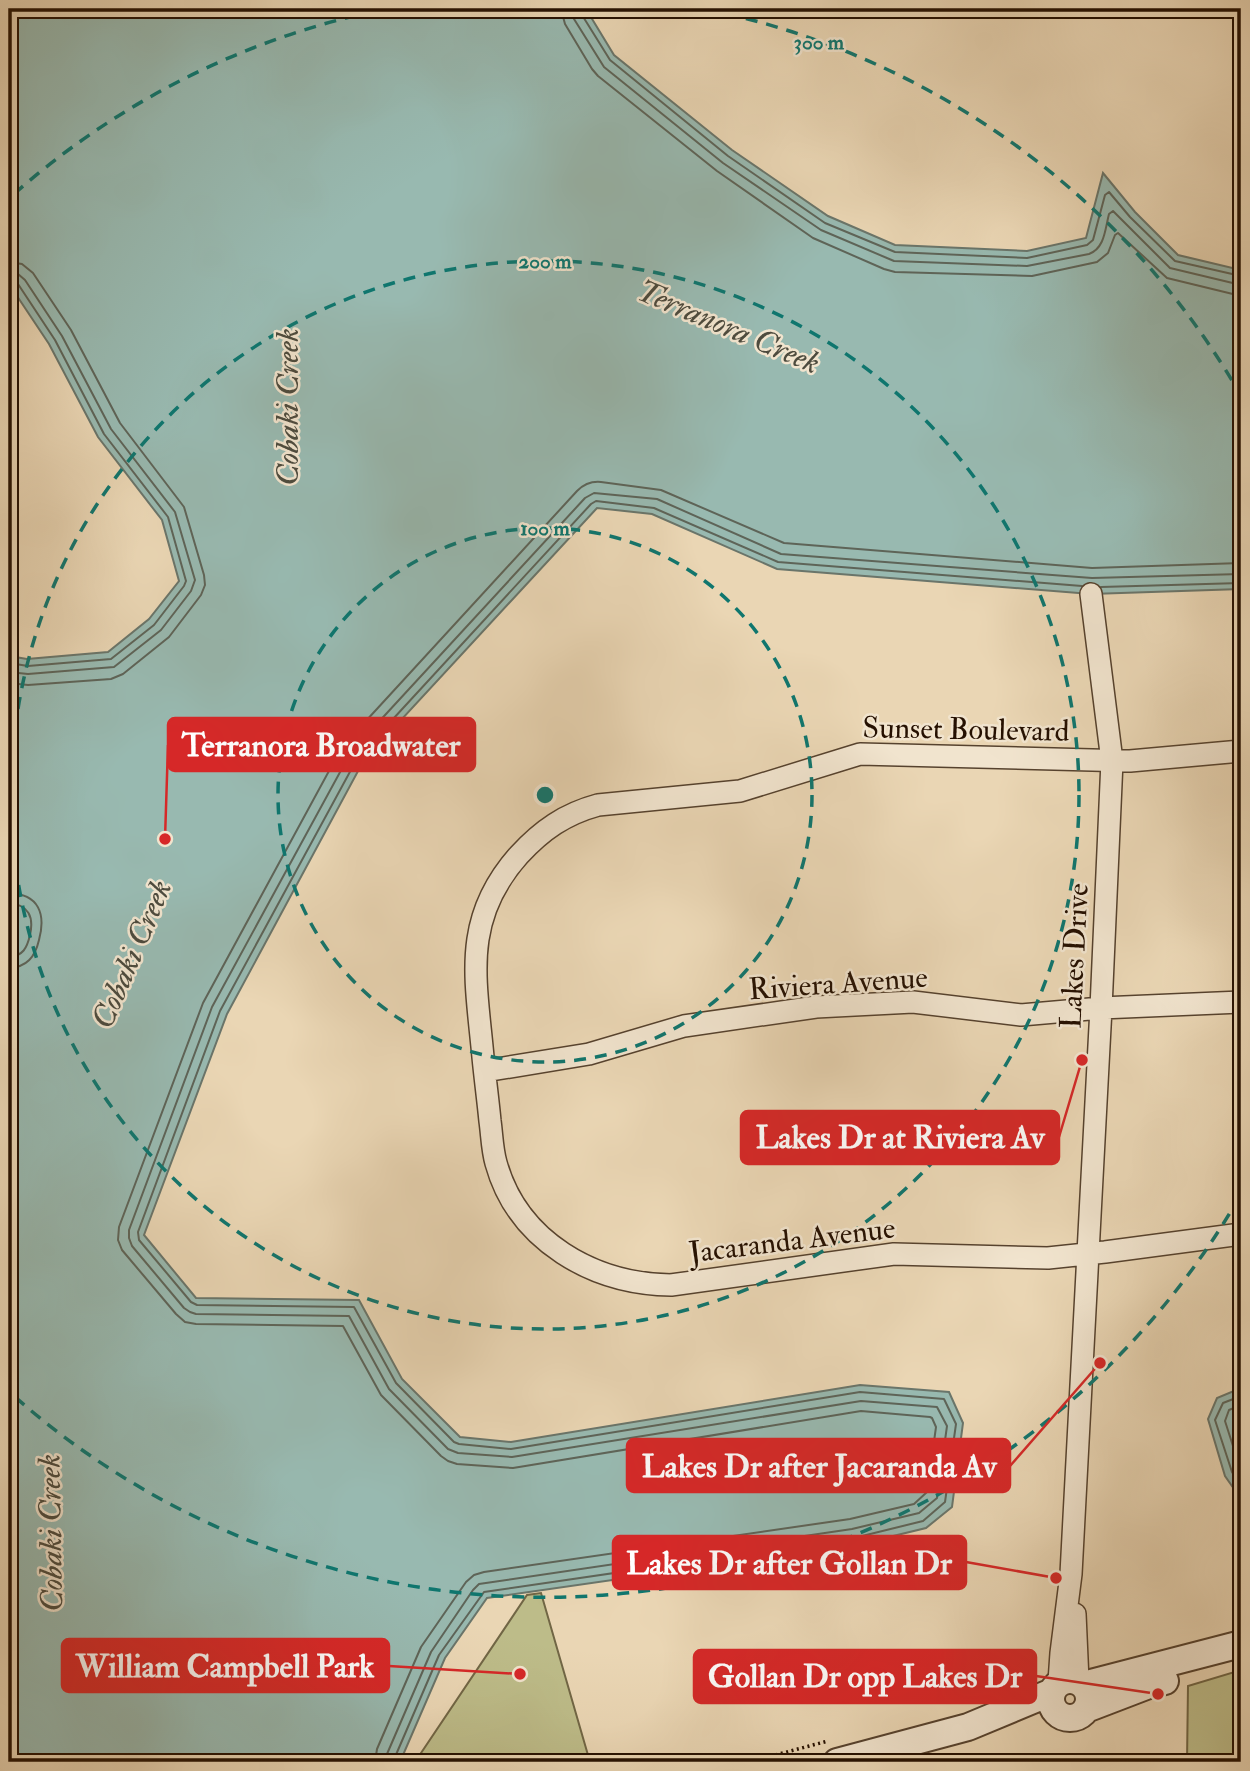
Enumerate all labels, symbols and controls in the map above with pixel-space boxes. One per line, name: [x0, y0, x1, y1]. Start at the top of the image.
text: 300 m: [794, 29, 845, 56]
text: 200 m: [519, 248, 572, 275]
water label: Terranora Creek: [631, 271, 826, 383]
water label: Cobaki Creek: [268, 328, 308, 486]
text: 100 m: [520, 515, 571, 542]
street label: Sunset Boulevard: [862, 709, 1070, 750]
callout: Terranora Broadwater: [168, 718, 475, 771]
text: Terranora Broadwater: [181, 726, 462, 766]
centre of rings: [533, 783, 557, 807]
water label: Cobaki Creek: [83, 874, 181, 1035]
street label: Lakes Drive: [1052, 882, 1097, 1030]
street label: Riviera Avenue: [747, 959, 929, 1008]
callout: Lakes Dr at Riviera Av: [741, 1111, 1059, 1164]
text: Lakes Dr at Riviera Av: [755, 1118, 1046, 1158]
street label: Jacaranda Avenue: [686, 1209, 897, 1272]
callout: Lakes Dr after Jacaranda Av: [627, 1439, 1010, 1492]
text: Lakes Dr after Jacaranda Av: [642, 1447, 998, 1487]
water label: Cobaki Creek: [30, 1454, 72, 1612]
callout: Lakes Dr after Gollan Dr: [613, 1536, 966, 1589]
text: Lakes Dr after Gollan Dr: [626, 1544, 953, 1584]
callout: William Campbell Park: [62, 1639, 389, 1692]
text: William Campbell Park: [75, 1647, 375, 1687]
callout: Gollan Dr opp Lakes Dr: [694, 1650, 1036, 1703]
text: Gollan Dr opp Lakes Dr: [708, 1657, 1023, 1697]

